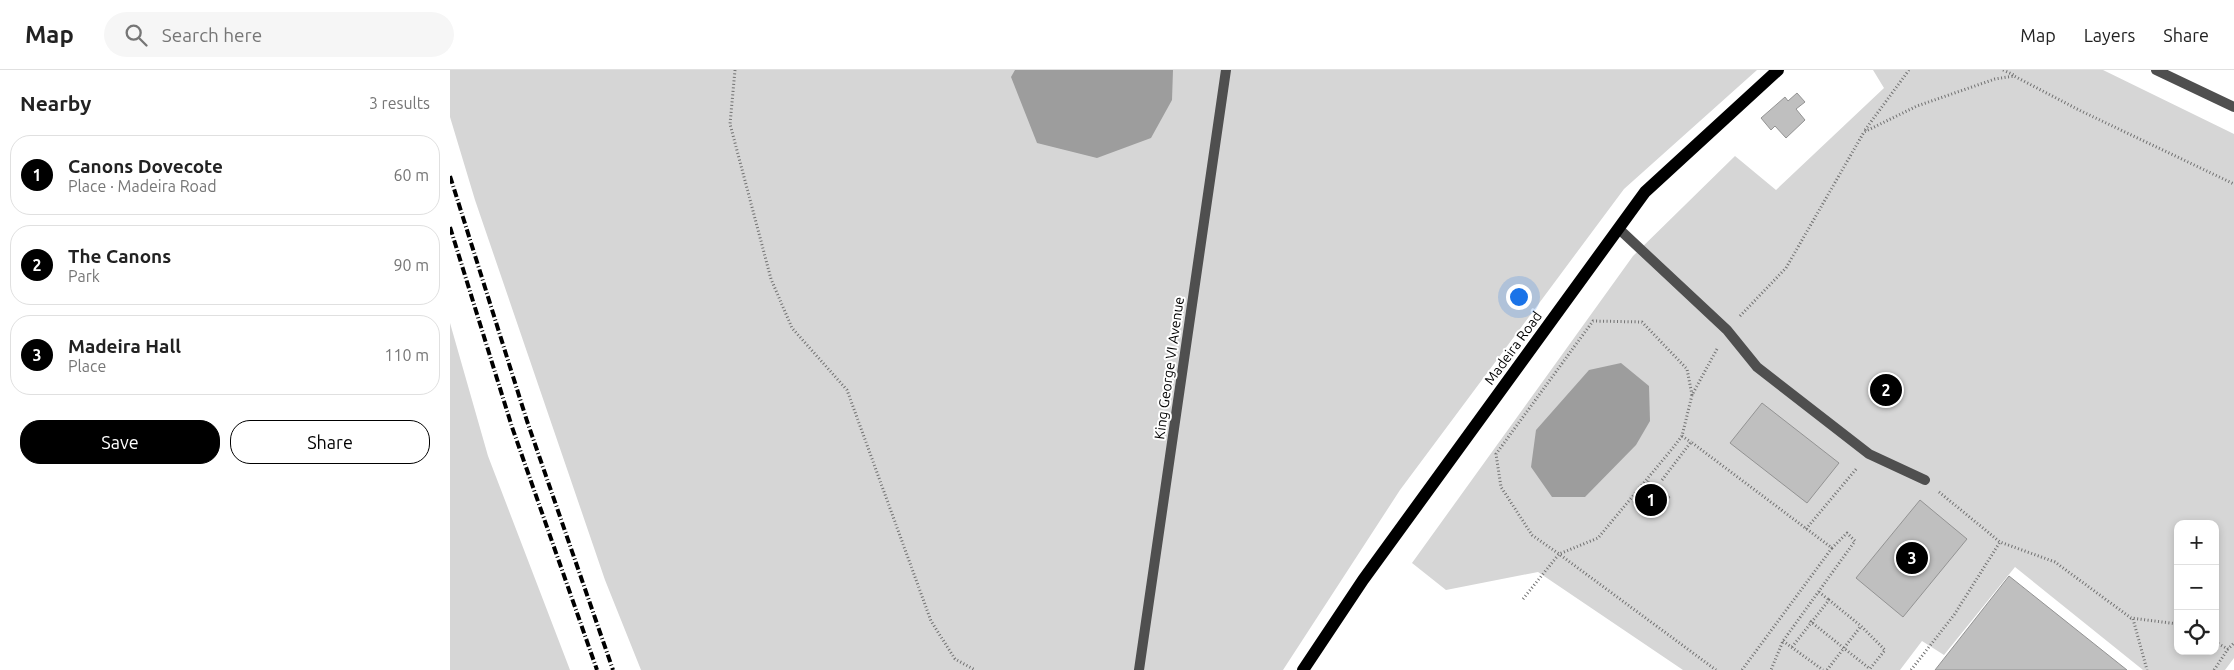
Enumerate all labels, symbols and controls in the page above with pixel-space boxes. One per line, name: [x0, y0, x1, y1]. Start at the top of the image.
search box: [104, 12, 454, 57]
text: Map: [25, 21, 74, 48]
icon: search: [122, 21, 150, 49]
text: Search here: [162, 24, 262, 46]
text: Map: [2020, 25, 2056, 45]
text: Layers: [2084, 25, 2135, 45]
text: Share: [2163, 25, 2209, 45]
text: Nearby: [20, 91, 91, 115]
text: 3 results: [369, 94, 430, 112]
text: Canons Dovecote: [68, 155, 223, 177]
text: 1: [32, 166, 42, 184]
text: 60 m: [393, 166, 429, 184]
text: Place · Madeira Road: [68, 177, 217, 195]
text: The Canons: [68, 245, 171, 267]
text: 2: [32, 256, 42, 274]
text: 90 m: [393, 256, 429, 274]
text: Park: [68, 267, 100, 285]
your location: [1506, 284, 1532, 310]
street label: King George VI Avenue: [1151, 296, 1187, 440]
street label: Madeira Road: [1481, 308, 1545, 388]
text: Madeira Hall: [68, 335, 181, 357]
text: 3: [32, 346, 42, 364]
text: 110 m: [384, 346, 429, 364]
text: Place: [68, 357, 106, 375]
pin: 2: [1870, 371, 1902, 409]
button: Save: [20, 420, 220, 464]
button: Share: [230, 420, 430, 464]
pin: 1: [1635, 481, 1667, 519]
map controls: [2174, 520, 2219, 655]
button: +: [2174, 520, 2219, 565]
pin: 3: [1896, 539, 1928, 577]
button: −: [2174, 565, 2219, 610]
button: locate: [2174, 610, 2219, 655]

